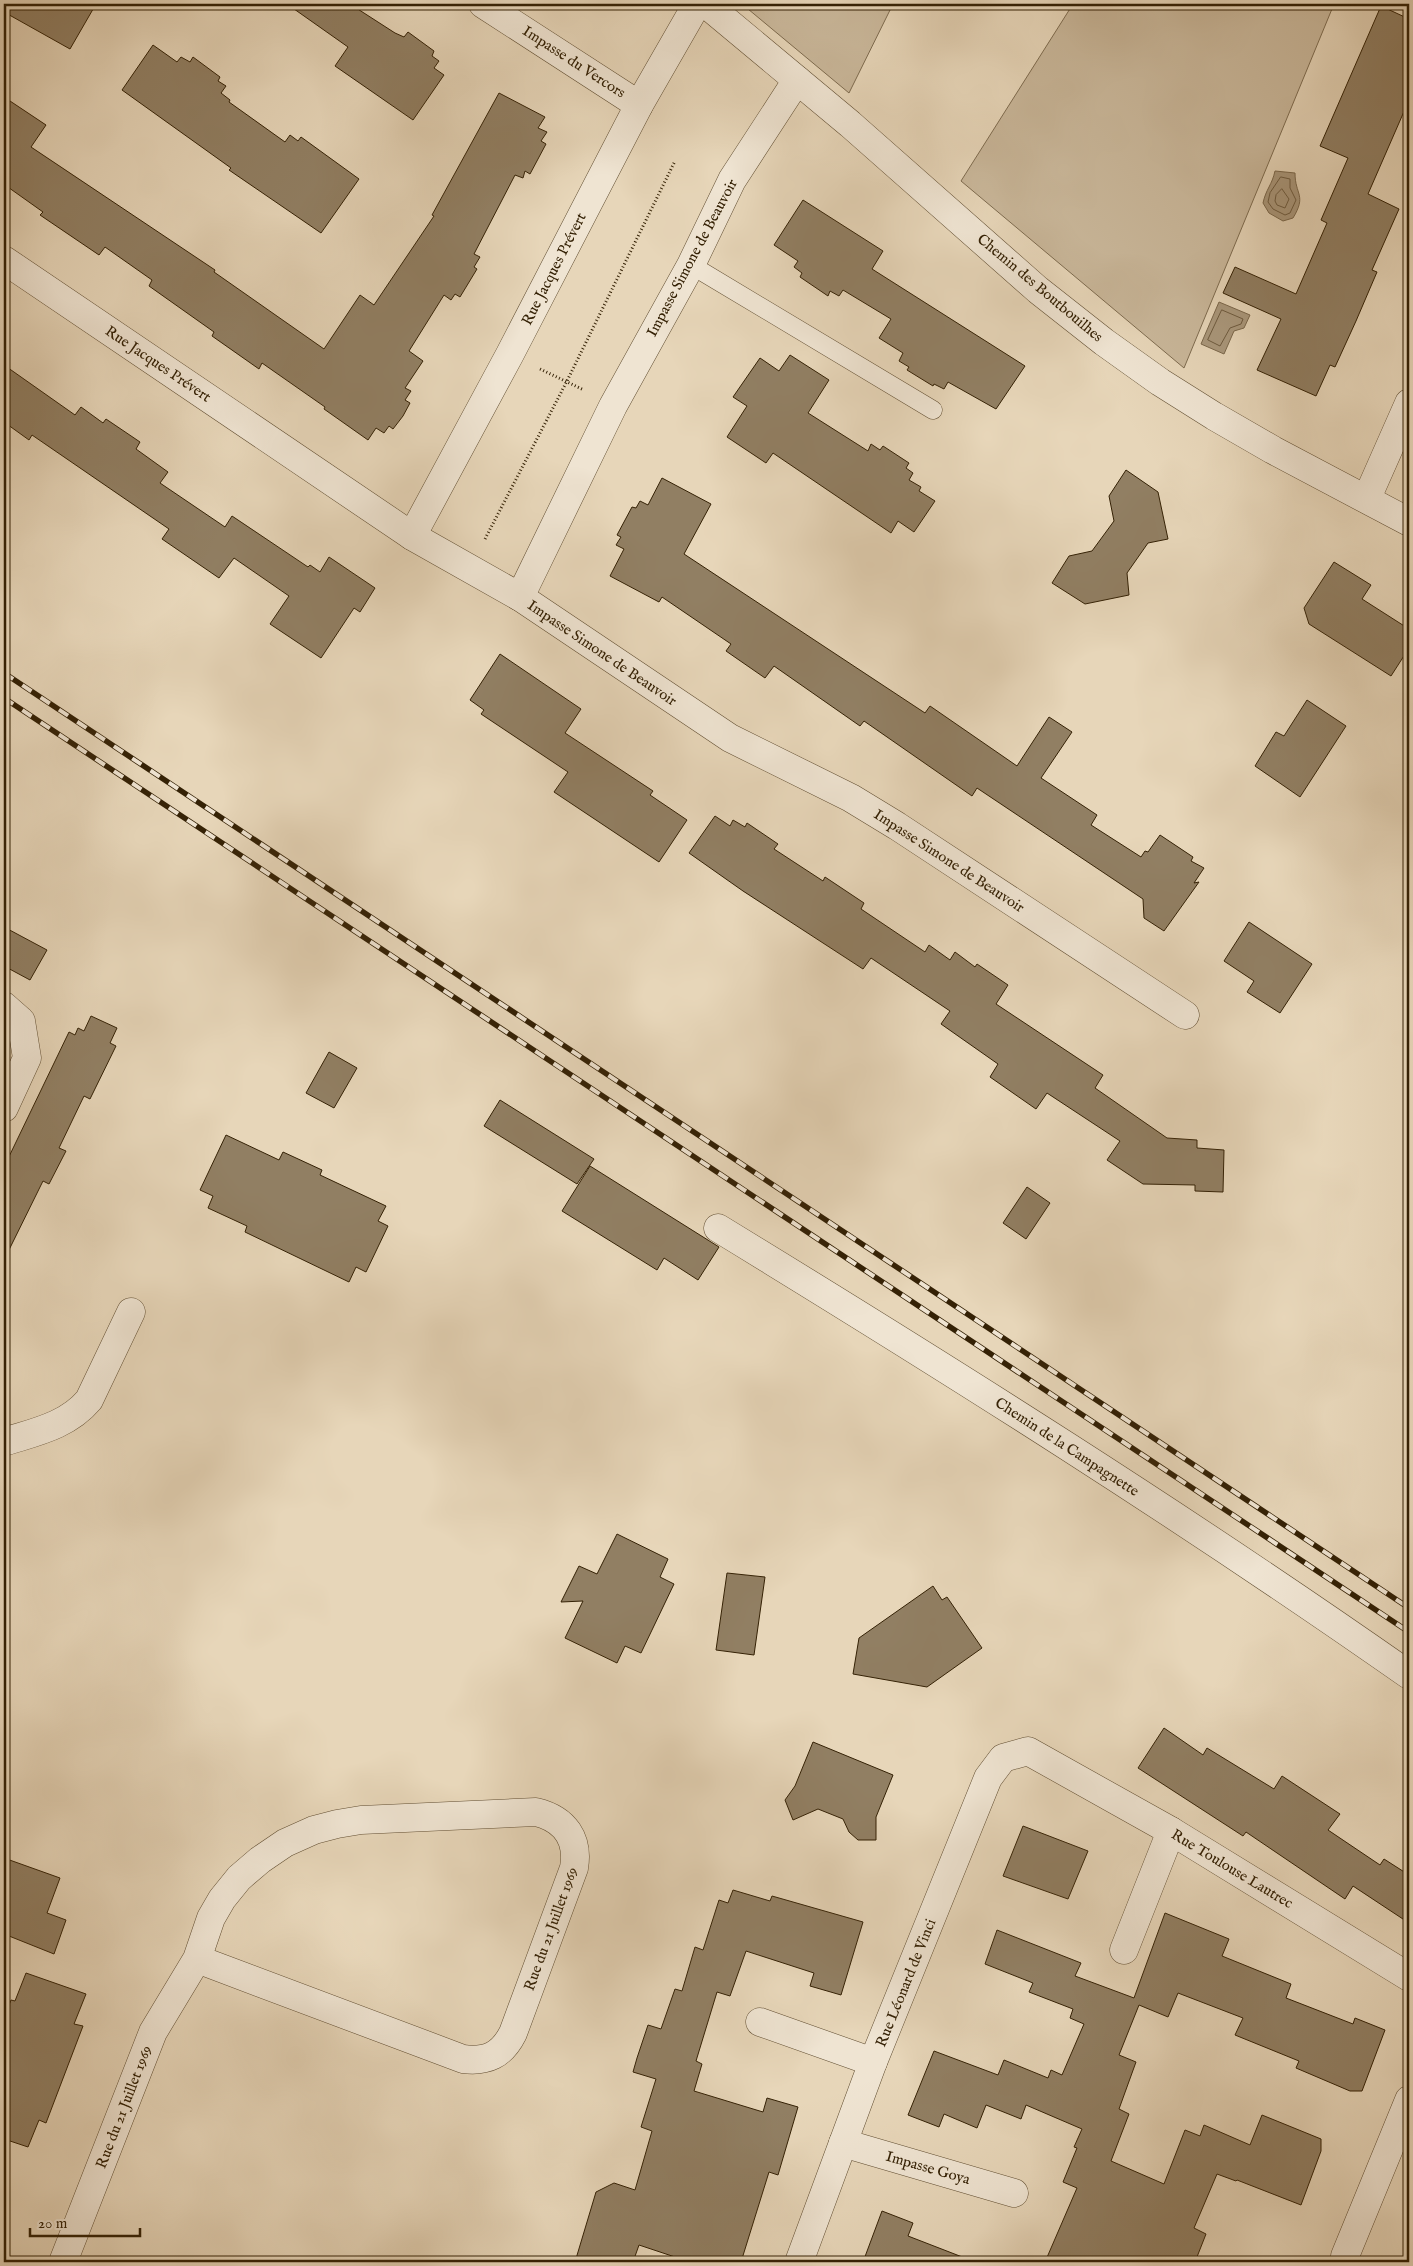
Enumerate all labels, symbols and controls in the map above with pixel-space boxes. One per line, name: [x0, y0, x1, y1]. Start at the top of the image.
street label: Impasse du Vercors: [519, 22, 629, 102]
street label: Impasse Simone de Beauvoir: [642, 175, 742, 340]
street label: Rue Jacques Prévert: [517, 210, 591, 328]
street label: Chemin des Boutbouilhes: [973, 230, 1107, 346]
street label: Rue Jacques Prévert: [101, 322, 215, 406]
street label: Impasse Simone de Beauvoir: [524, 596, 681, 710]
street label: Impasse Simone de Beauvoir: [870, 805, 1028, 917]
street label: Chemin de la Campagnette: [991, 1393, 1143, 1501]
street label: Rue Toulouse Lautrec: [1168, 1825, 1296, 1913]
street label: Rue du 21 Juillet 1969: [520, 1865, 582, 1993]
street label: Rue Léonard de Vinci: [872, 1916, 940, 2050]
street label: Rue du 21 Juillet 1969: [92, 2043, 156, 2171]
street label: Impasse Goya: [884, 2147, 973, 2189]
scale bar: [30, 2206, 140, 2238]
text: 20 m: [38, 2214, 68, 2233]

